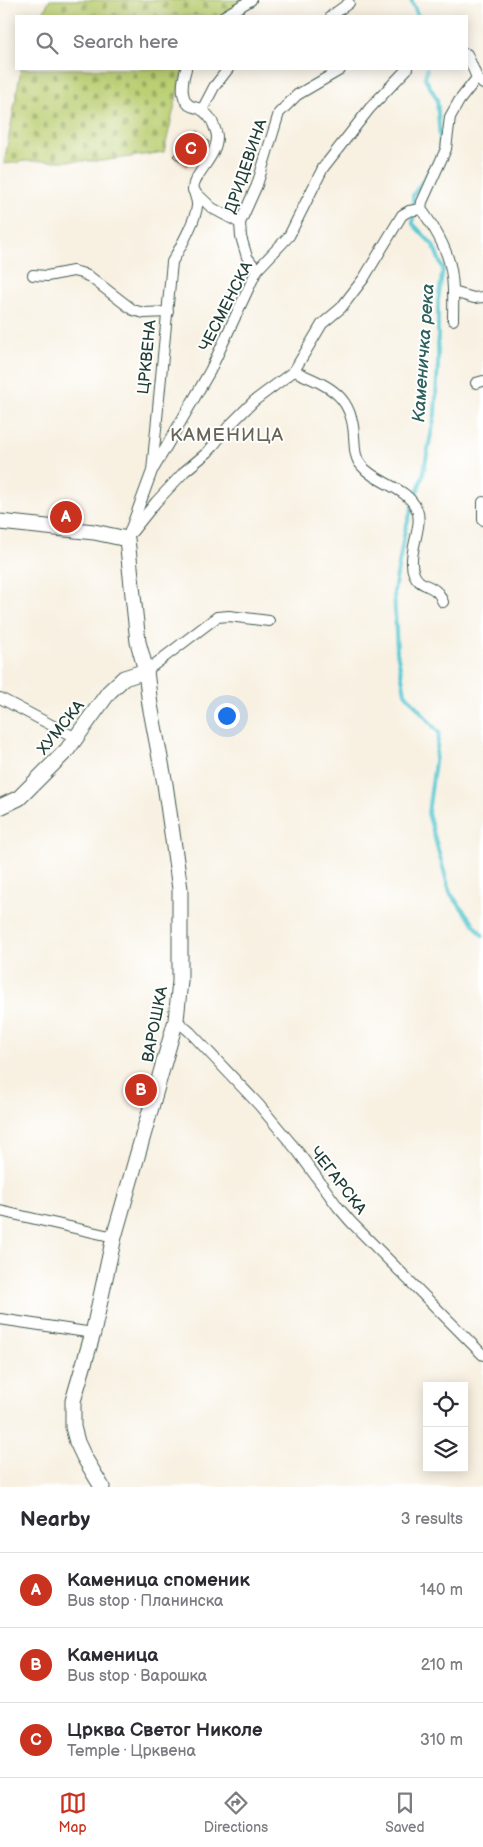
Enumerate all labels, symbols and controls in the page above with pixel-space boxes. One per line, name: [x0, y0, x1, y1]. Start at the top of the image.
search box: [15, 15, 468, 70]
icon: search: [33, 29, 61, 57]
text: Search here: [73, 31, 178, 54]
street label: ДРИДЕВИНА: [221, 116, 272, 216]
pin: C: [175, 130, 207, 168]
street label: ЧЕСМЕНСКА: [196, 258, 257, 355]
water label: Каменичка река: [408, 283, 439, 423]
street label: ЦРКВЕНА: [134, 319, 161, 395]
district label: КАМЕНИЦА: [170, 424, 284, 447]
pin: A: [50, 498, 82, 536]
street label: ХУМСКА: [34, 697, 89, 759]
your location: [214, 703, 240, 729]
street label: ВАРОШКА: [139, 984, 172, 1064]
pin: B: [125, 1071, 157, 1109]
street label: ЧЕГАРСКА: [306, 1143, 370, 1219]
map controls: [423, 1382, 468, 1472]
button: locate: [423, 1382, 468, 1427]
button: layers: [423, 1427, 468, 1472]
text: Nearby: [20, 1507, 90, 1532]
text: 3 results: [401, 1510, 463, 1529]
text: Каменица споменик: [67, 1569, 250, 1592]
text: A: [31, 1581, 41, 1600]
text: 140 m: [420, 1581, 463, 1600]
text: Bus stop · Планинска: [67, 1592, 223, 1611]
text: Каменица: [67, 1644, 158, 1667]
text: B: [30, 1656, 42, 1675]
text: 210 m: [421, 1656, 463, 1675]
text: Bus stop · Варошка: [67, 1667, 207, 1686]
text: Црква Светог Николе: [67, 1719, 263, 1742]
text: C: [30, 1731, 42, 1750]
text: 310 m: [420, 1731, 463, 1750]
text: Temple · Црквена: [67, 1742, 196, 1761]
tab: Map: [59, 1789, 87, 1836]
tab: Directions: [204, 1789, 268, 1836]
tab: Saved: [385, 1789, 424, 1836]

